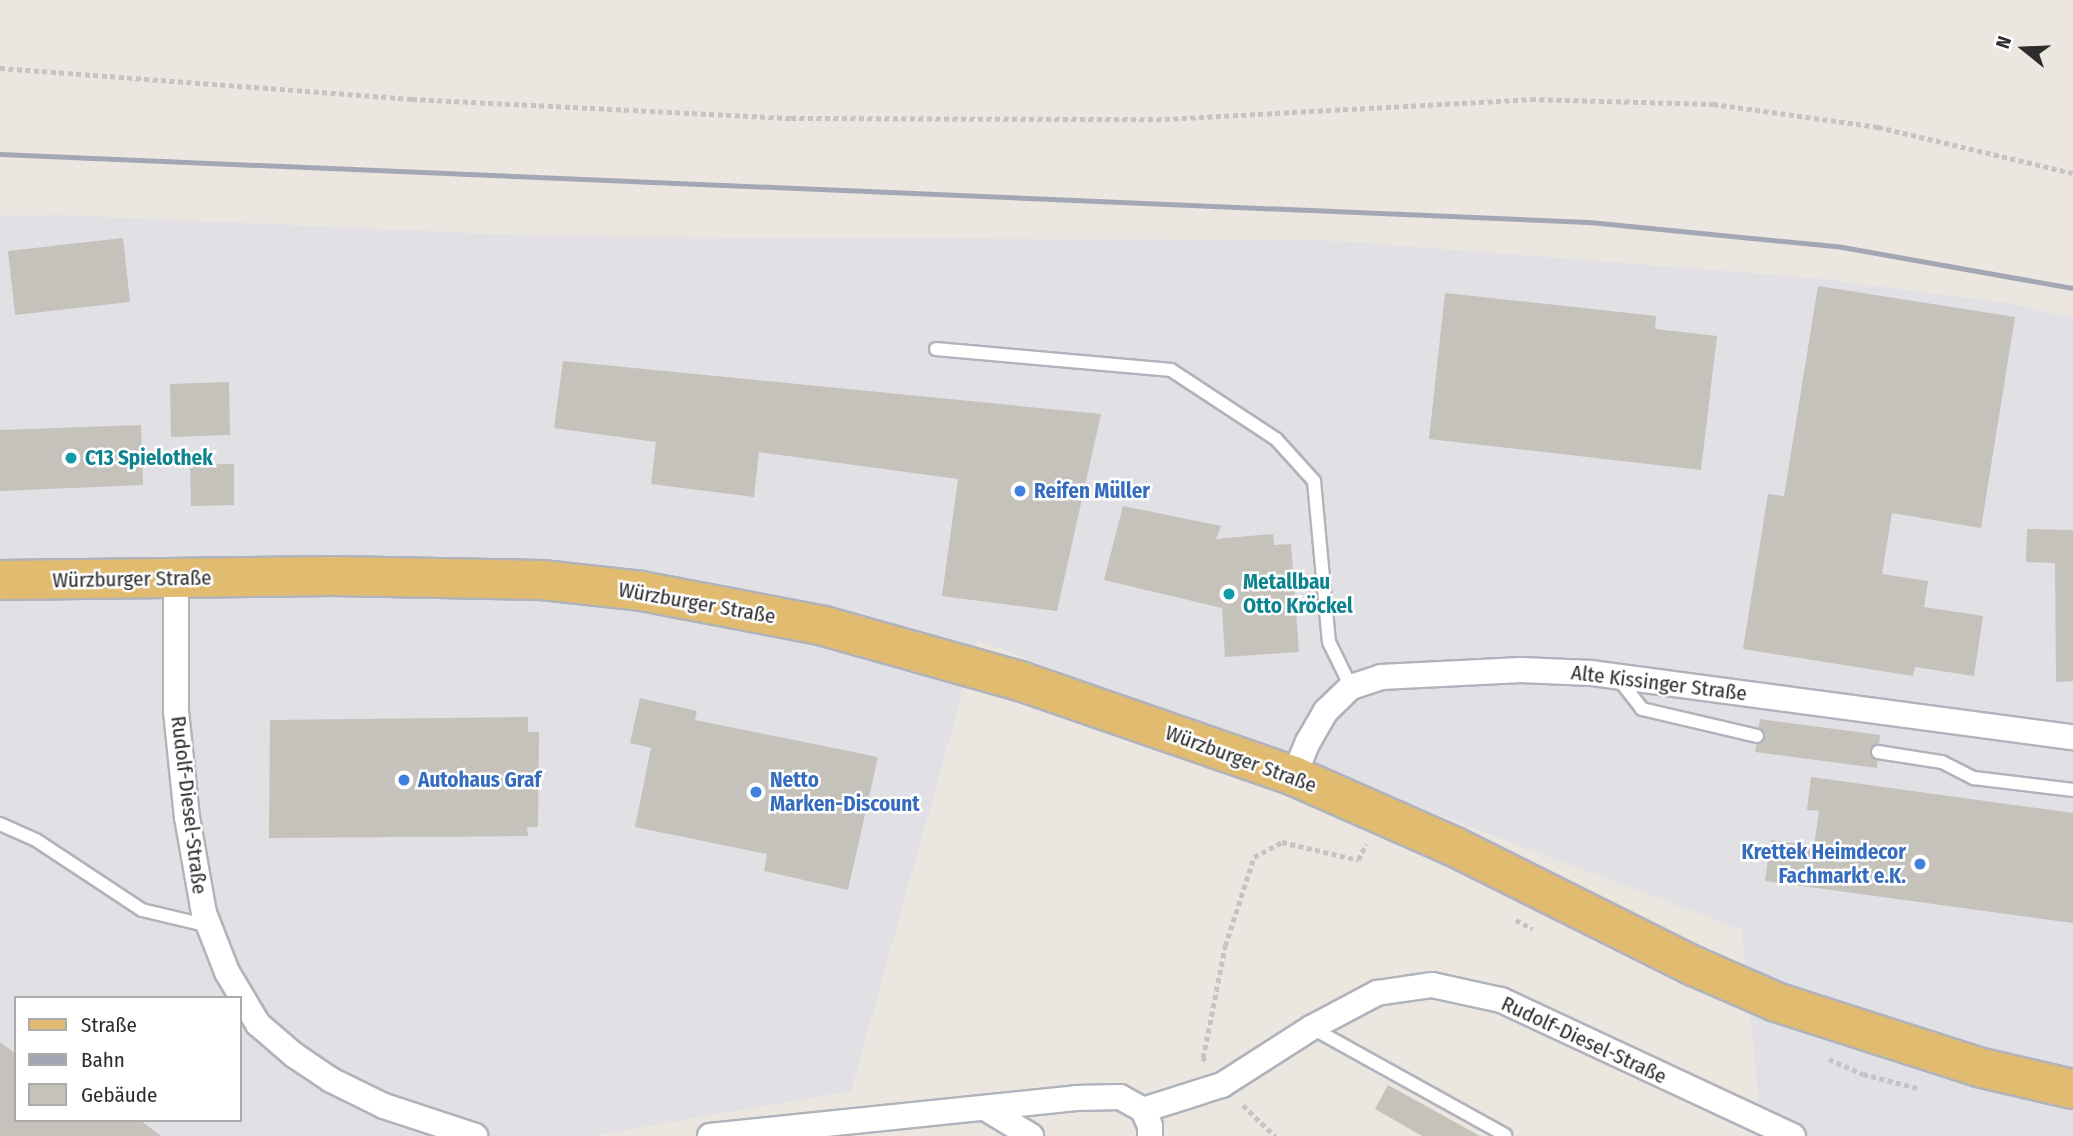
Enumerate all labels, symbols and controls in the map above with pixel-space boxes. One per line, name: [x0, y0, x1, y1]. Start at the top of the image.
north arrow: [1989, 14, 2059, 84]
text: N: [1991, 33, 2016, 51]
place label: C13 Spielothek: [85, 445, 213, 471]
marker: C13 Spielothek: [63, 450, 79, 466]
place label: Reifen Müller: [1034, 478, 1150, 504]
marker: Reifen Müller: [1012, 483, 1028, 499]
street label: Würzburger Straße: [52, 565, 212, 593]
place label: Metallbau Otto Kröckel: [1243, 569, 1353, 619]
street label: Würzburger Straße: [616, 577, 778, 629]
marker: Metallbau Otto Kröckel: [1221, 586, 1237, 602]
street label: Alte Kissinger Straße: [1570, 660, 1748, 706]
street label: Rudolf-Diesel-Straße: [166, 714, 212, 896]
street label: Würzburger Straße: [1162, 720, 1320, 798]
place label: Autohaus Graf: [418, 767, 541, 793]
place label: Netto Marken-Discount: [770, 767, 920, 817]
marker: Autohaus Graf: [396, 772, 412, 788]
marker: Netto Marken-Discount: [748, 784, 764, 800]
place label: Krettek Heimdecor Fachmarkt e.K.: [1741, 839, 1906, 889]
marker: Krettek Heimdecor Fachmarkt e.K.: [1912, 856, 1928, 872]
street label: Rudolf-Diesel-Straße: [1497, 991, 1671, 1089]
legend: [14, 996, 242, 1122]
text: Straße: [81, 1012, 137, 1038]
text: Bahn: [81, 1047, 125, 1073]
text: Gebäude: [81, 1082, 157, 1108]

